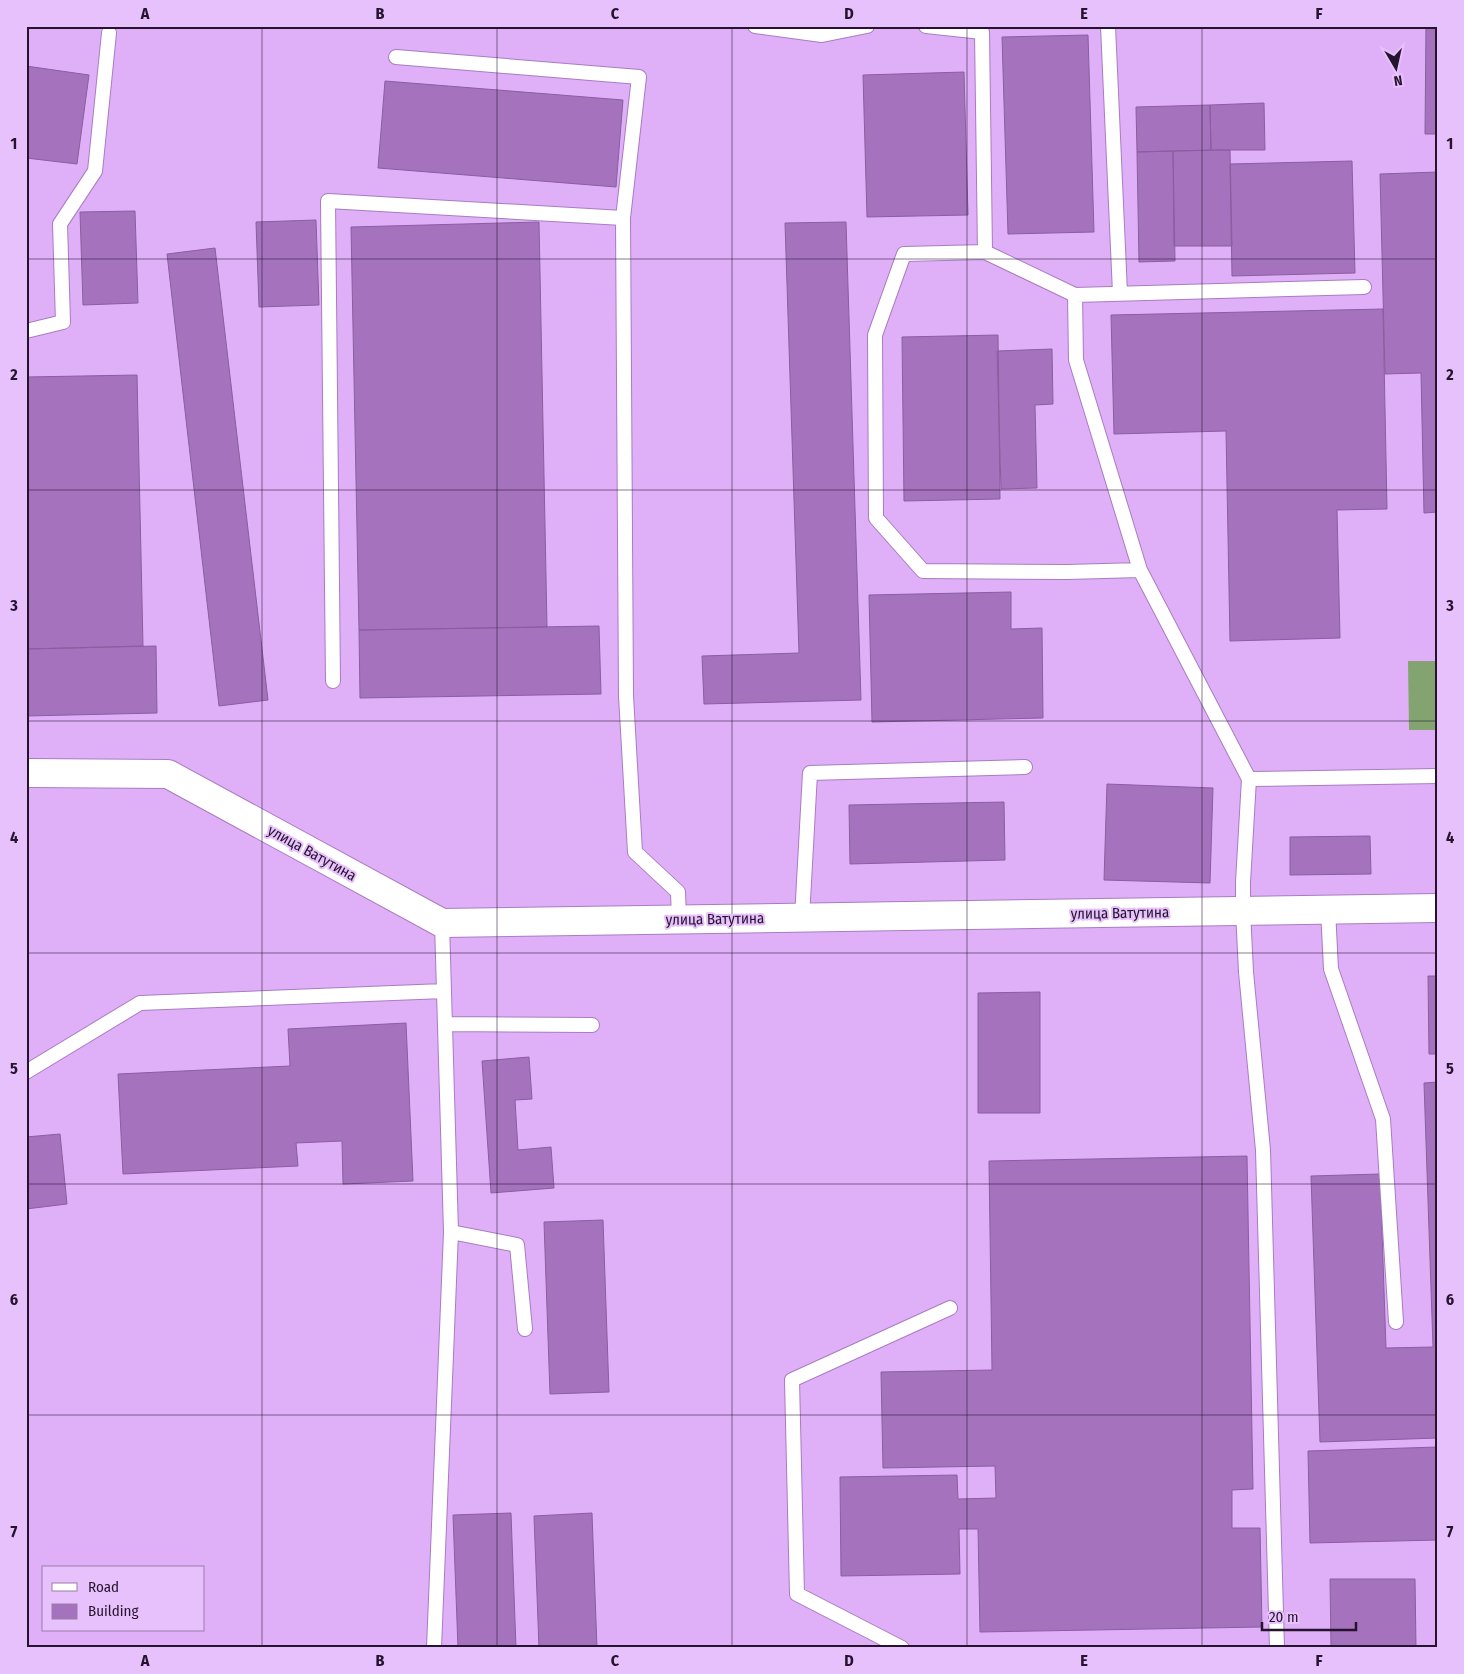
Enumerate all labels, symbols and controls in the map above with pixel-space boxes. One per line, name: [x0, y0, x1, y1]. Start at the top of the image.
text: A: [140, 4, 150, 23]
text: B: [376, 4, 385, 23]
text: C: [611, 4, 620, 23]
text: D: [844, 4, 854, 23]
text: E: [1080, 4, 1088, 23]
text: F: [1315, 4, 1323, 23]
north arrow: [1372, 42, 1422, 92]
text: N: [1392, 71, 1403, 89]
text: 1: [11, 134, 17, 153]
text: 1: [1447, 134, 1453, 153]
text: 2: [9, 365, 18, 384]
text: 2: [1445, 365, 1454, 384]
text: 3: [9, 596, 18, 615]
text: 3: [1445, 596, 1454, 615]
street label: улица Ватутина: [265, 821, 359, 885]
text: 4: [10, 828, 18, 847]
text: 4: [1446, 828, 1454, 847]
street label: улица Ватутина: [1071, 903, 1169, 923]
street label: улица Ватутина: [666, 909, 764, 929]
text: 5: [10, 1059, 18, 1078]
text: 5: [1446, 1059, 1454, 1078]
text: 6: [10, 1290, 18, 1309]
text: 6: [1446, 1290, 1454, 1309]
text: 7: [11, 1522, 18, 1541]
text: 7: [1447, 1522, 1454, 1541]
legend: [42, 1566, 205, 1632]
text: Road: [88, 1578, 119, 1596]
scale bar: [1262, 1599, 1355, 1631]
text: Building: [88, 1602, 139, 1620]
text: 20 m: [1269, 1608, 1299, 1626]
text: A: [140, 1651, 150, 1670]
text: B: [376, 1651, 385, 1670]
text: C: [611, 1651, 620, 1670]
text: D: [844, 1651, 854, 1670]
text: E: [1080, 1651, 1088, 1670]
text: F: [1315, 1651, 1323, 1670]

